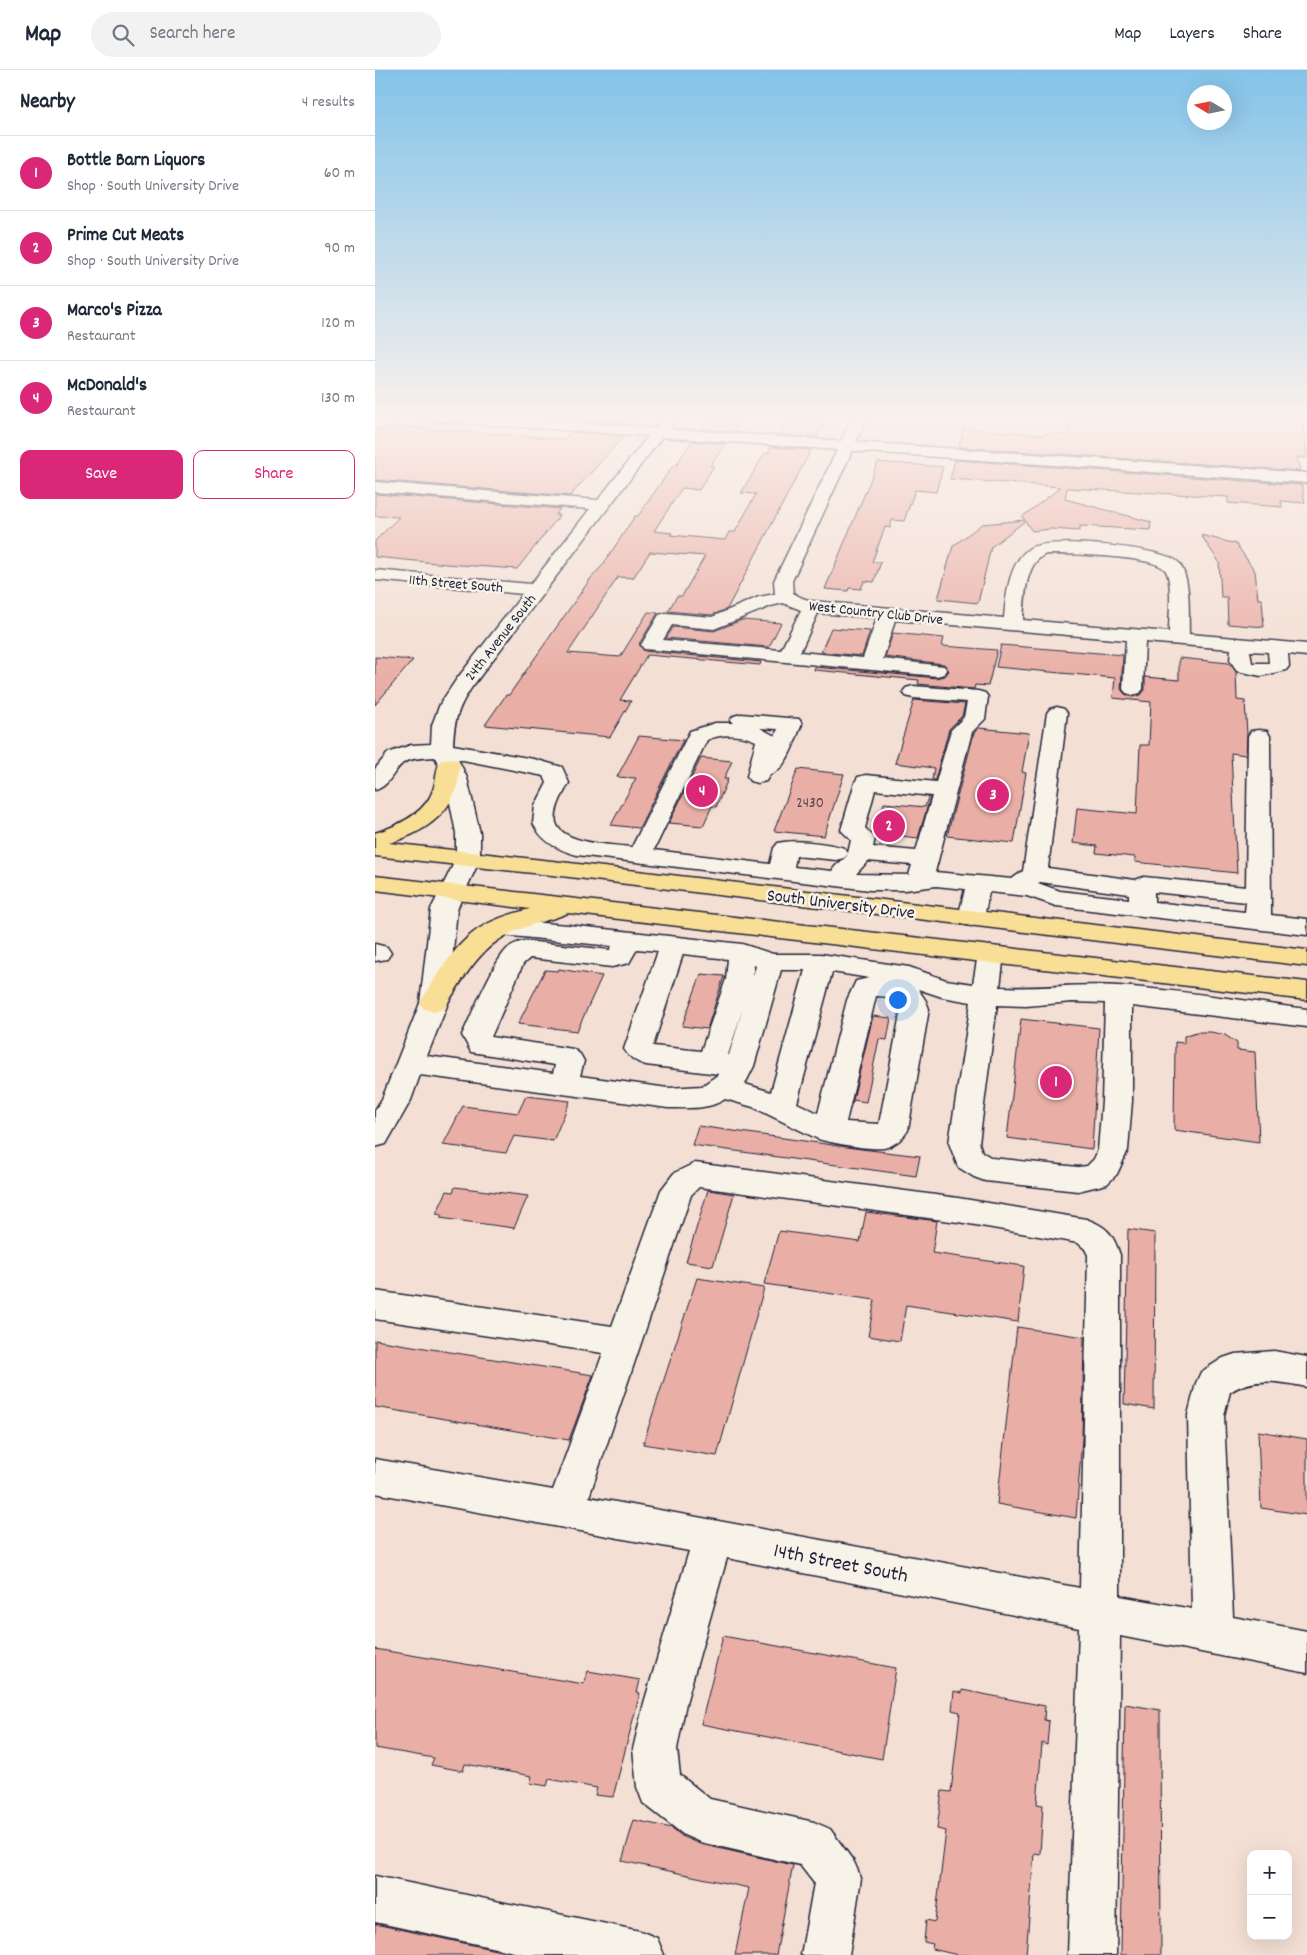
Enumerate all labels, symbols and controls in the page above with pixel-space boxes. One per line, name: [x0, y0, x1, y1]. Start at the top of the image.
search box: [91, 12, 441, 57]
text: Map: [25, 18, 61, 52]
icon: search: [109, 21, 137, 49]
text: Search here: [149, 21, 235, 48]
text: Map: [1114, 22, 1141, 47]
text: Layers: [1169, 22, 1215, 47]
text: Share: [1243, 22, 1282, 47]
north arrow: [1187, 85, 1232, 130]
text: Nearby: [20, 88, 75, 118]
text: 4 results: [302, 91, 355, 114]
text: Bottle Barn Liquors: [67, 148, 205, 175]
text: 1: [34, 162, 38, 185]
text: 60 m: [324, 162, 355, 185]
text: Shop · South University Drive: [67, 175, 239, 198]
text: Prime Cut Meats: [67, 223, 184, 250]
text: 2: [33, 237, 40, 260]
text: 90 m: [324, 237, 355, 260]
text: Shop · South University Drive: [67, 250, 239, 273]
text: Marco's Pizza: [67, 298, 162, 325]
text: 3: [32, 312, 40, 335]
text: 120 m: [321, 312, 355, 335]
text: Restaurant: [67, 325, 136, 348]
text: McDonald's: [67, 373, 147, 400]
text: 4: [33, 387, 39, 410]
text: 130 m: [321, 387, 355, 410]
text: Restaurant: [67, 400, 136, 423]
button: Save: [20, 450, 183, 499]
button: Share: [193, 450, 355, 499]
street label: 11th Street South: [408, 570, 504, 600]
street label: 24th Avenue South: [461, 590, 543, 686]
street label: West Country Club Drive: [808, 596, 944, 632]
pin: 4: [686, 772, 718, 810]
pin: 3: [977, 776, 1009, 814]
house number: 2430: [796, 793, 824, 815]
pin: 2: [873, 807, 905, 845]
street label: South University Drive: [765, 884, 916, 927]
your location: [885, 987, 911, 1013]
pin: 1: [1040, 1063, 1072, 1101]
street label: 14th Street South: [771, 1537, 910, 1593]
map controls: [1247, 1850, 1292, 1940]
button: +: [1247, 1850, 1292, 1895]
button: −: [1247, 1895, 1292, 1940]

